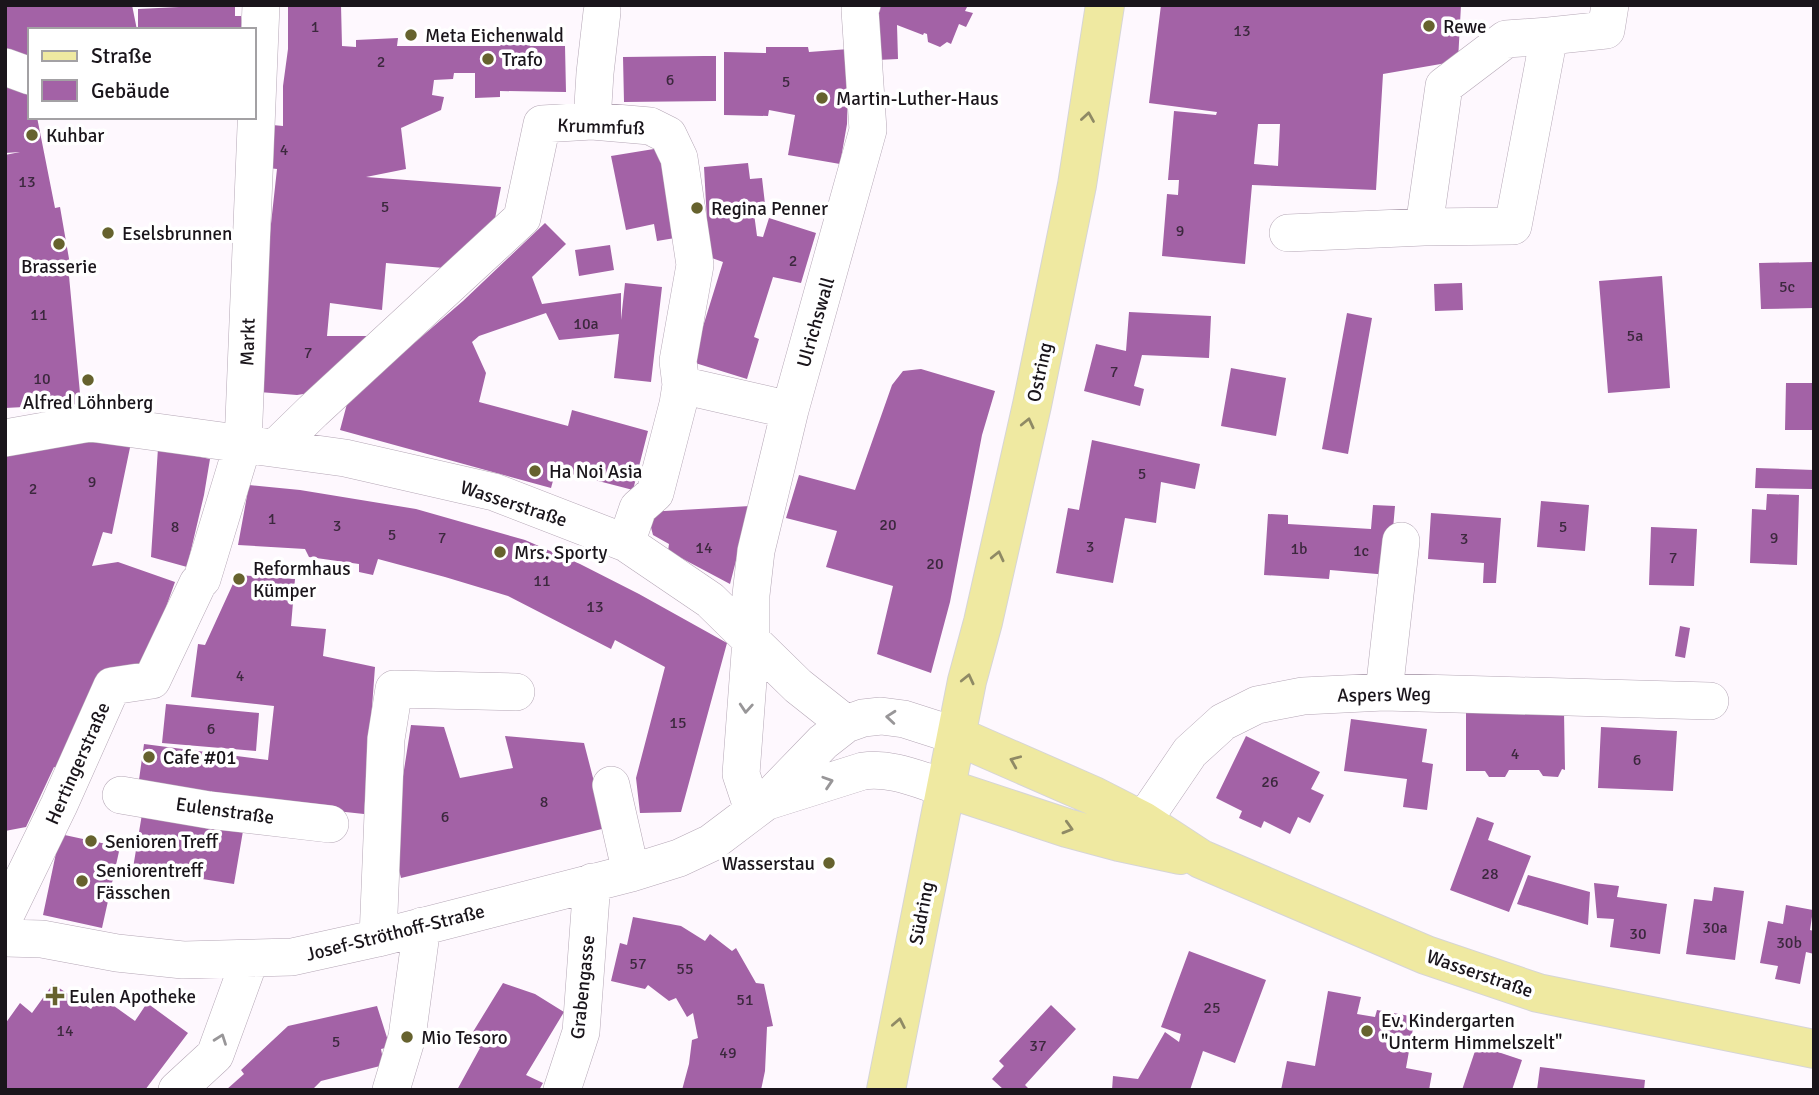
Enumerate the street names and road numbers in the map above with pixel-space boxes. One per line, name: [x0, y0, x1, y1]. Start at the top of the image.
street label: Krummfuß: [557, 113, 645, 141]
street label: Ulrichswall: [792, 275, 840, 370]
street label: Markt: [235, 317, 261, 367]
street label: Ostring: [1022, 340, 1058, 404]
street label: Wasserstraße: [457, 475, 570, 533]
street label: Aspers Weg: [1337, 682, 1431, 708]
street label: Hertingerstraße: [40, 698, 116, 828]
street label: Eulenstraße: [174, 792, 276, 830]
street label: Südring: [904, 880, 940, 947]
street label: Josef-Ströthoff-Straße: [303, 899, 487, 967]
street label: Grabengasse: [566, 934, 600, 1040]
street label: Wasserstraße: [1423, 945, 1536, 1003]

